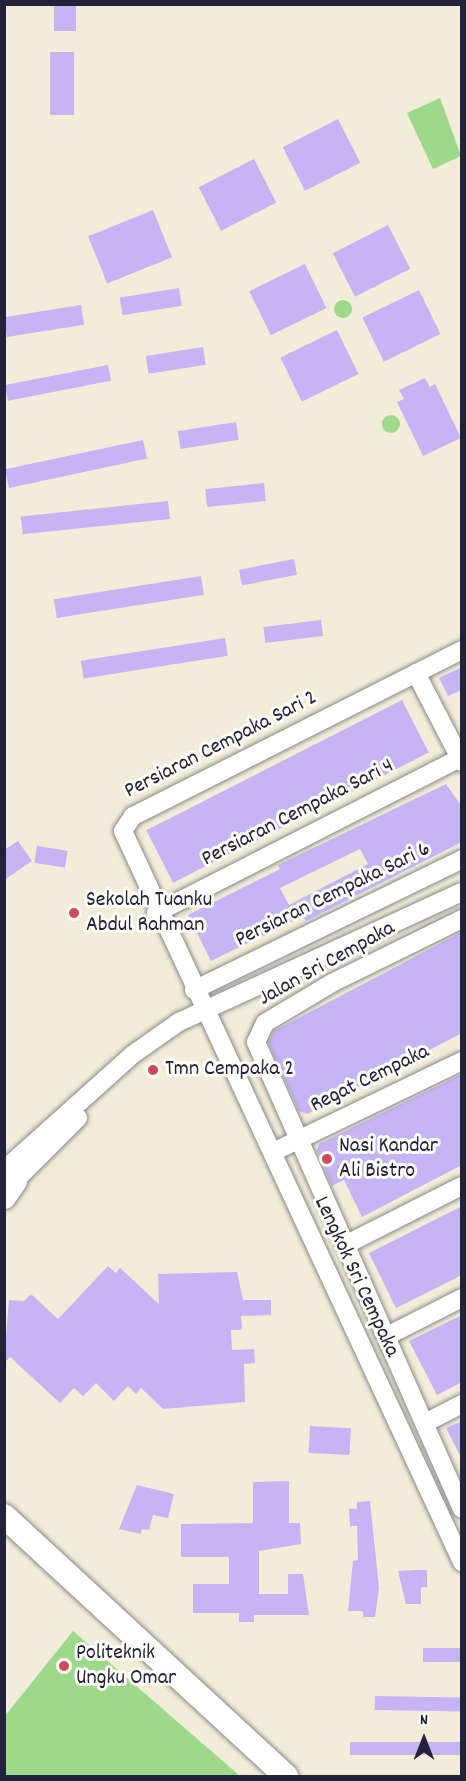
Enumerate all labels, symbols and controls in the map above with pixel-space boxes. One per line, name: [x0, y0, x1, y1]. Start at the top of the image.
street label: Persiaran Cempaka Sari 2: [120, 685, 322, 805]
street label: Persiaran Cempaka Sari 4: [198, 753, 398, 873]
street label: Persiaran Cempaka Sari 6: [231, 836, 435, 954]
place label: Sekolah Tuanku Abdul Rahman: [86, 887, 212, 938]
marker: Sekolah Tuanku Abdul Rahman: [67, 906, 81, 920]
street label: Jalan Sri Cempaka: [254, 916, 400, 1012]
street label: Regat Cempaka: [306, 1039, 434, 1119]
place label: Tmn Cempaka 2: [165, 1057, 294, 1083]
marker: Tmn Cempaka 2: [146, 1063, 160, 1077]
place label: Nasi Kandar Ali Bistro: [339, 1133, 438, 1184]
marker: Nasi Kandar Ali Bistro: [320, 1152, 334, 1166]
street label: Lengkok Sri Cempaka: [307, 1193, 405, 1361]
place label: Politeknik Ungku Omar: [76, 1640, 176, 1692]
marker: Politeknik Ungku Omar: [57, 1659, 71, 1673]
north arrow: [394, 1709, 454, 1769]
text: N: [420, 1709, 428, 1732]

